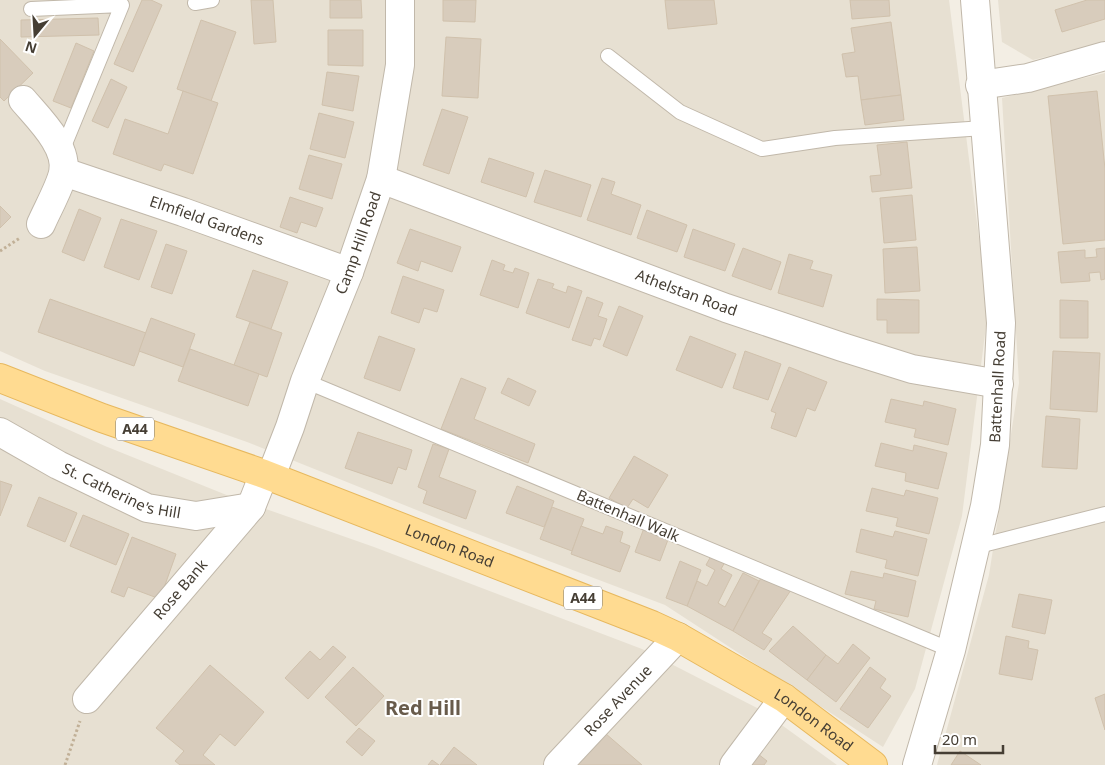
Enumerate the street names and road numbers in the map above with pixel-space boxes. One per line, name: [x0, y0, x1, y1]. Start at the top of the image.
street label: Camp Hill Road: [330, 189, 385, 297]
street label: Elmfield Gardens: [147, 191, 267, 250]
street label: Athelstan Road: [633, 264, 740, 320]
street label: Battenhall Road: [984, 330, 1010, 443]
road number: A44: [116, 418, 154, 440]
street label: St. Catherine's Hill: [59, 458, 182, 522]
street label: Battenhall Walk: [574, 484, 683, 546]
street label: London Road: [403, 519, 497, 572]
street label: Rose Bank: [148, 554, 211, 623]
road number: A44: [564, 586, 602, 610]
street label: Rose Avenue: [579, 660, 656, 740]
street label: London Road: [771, 683, 857, 756]

